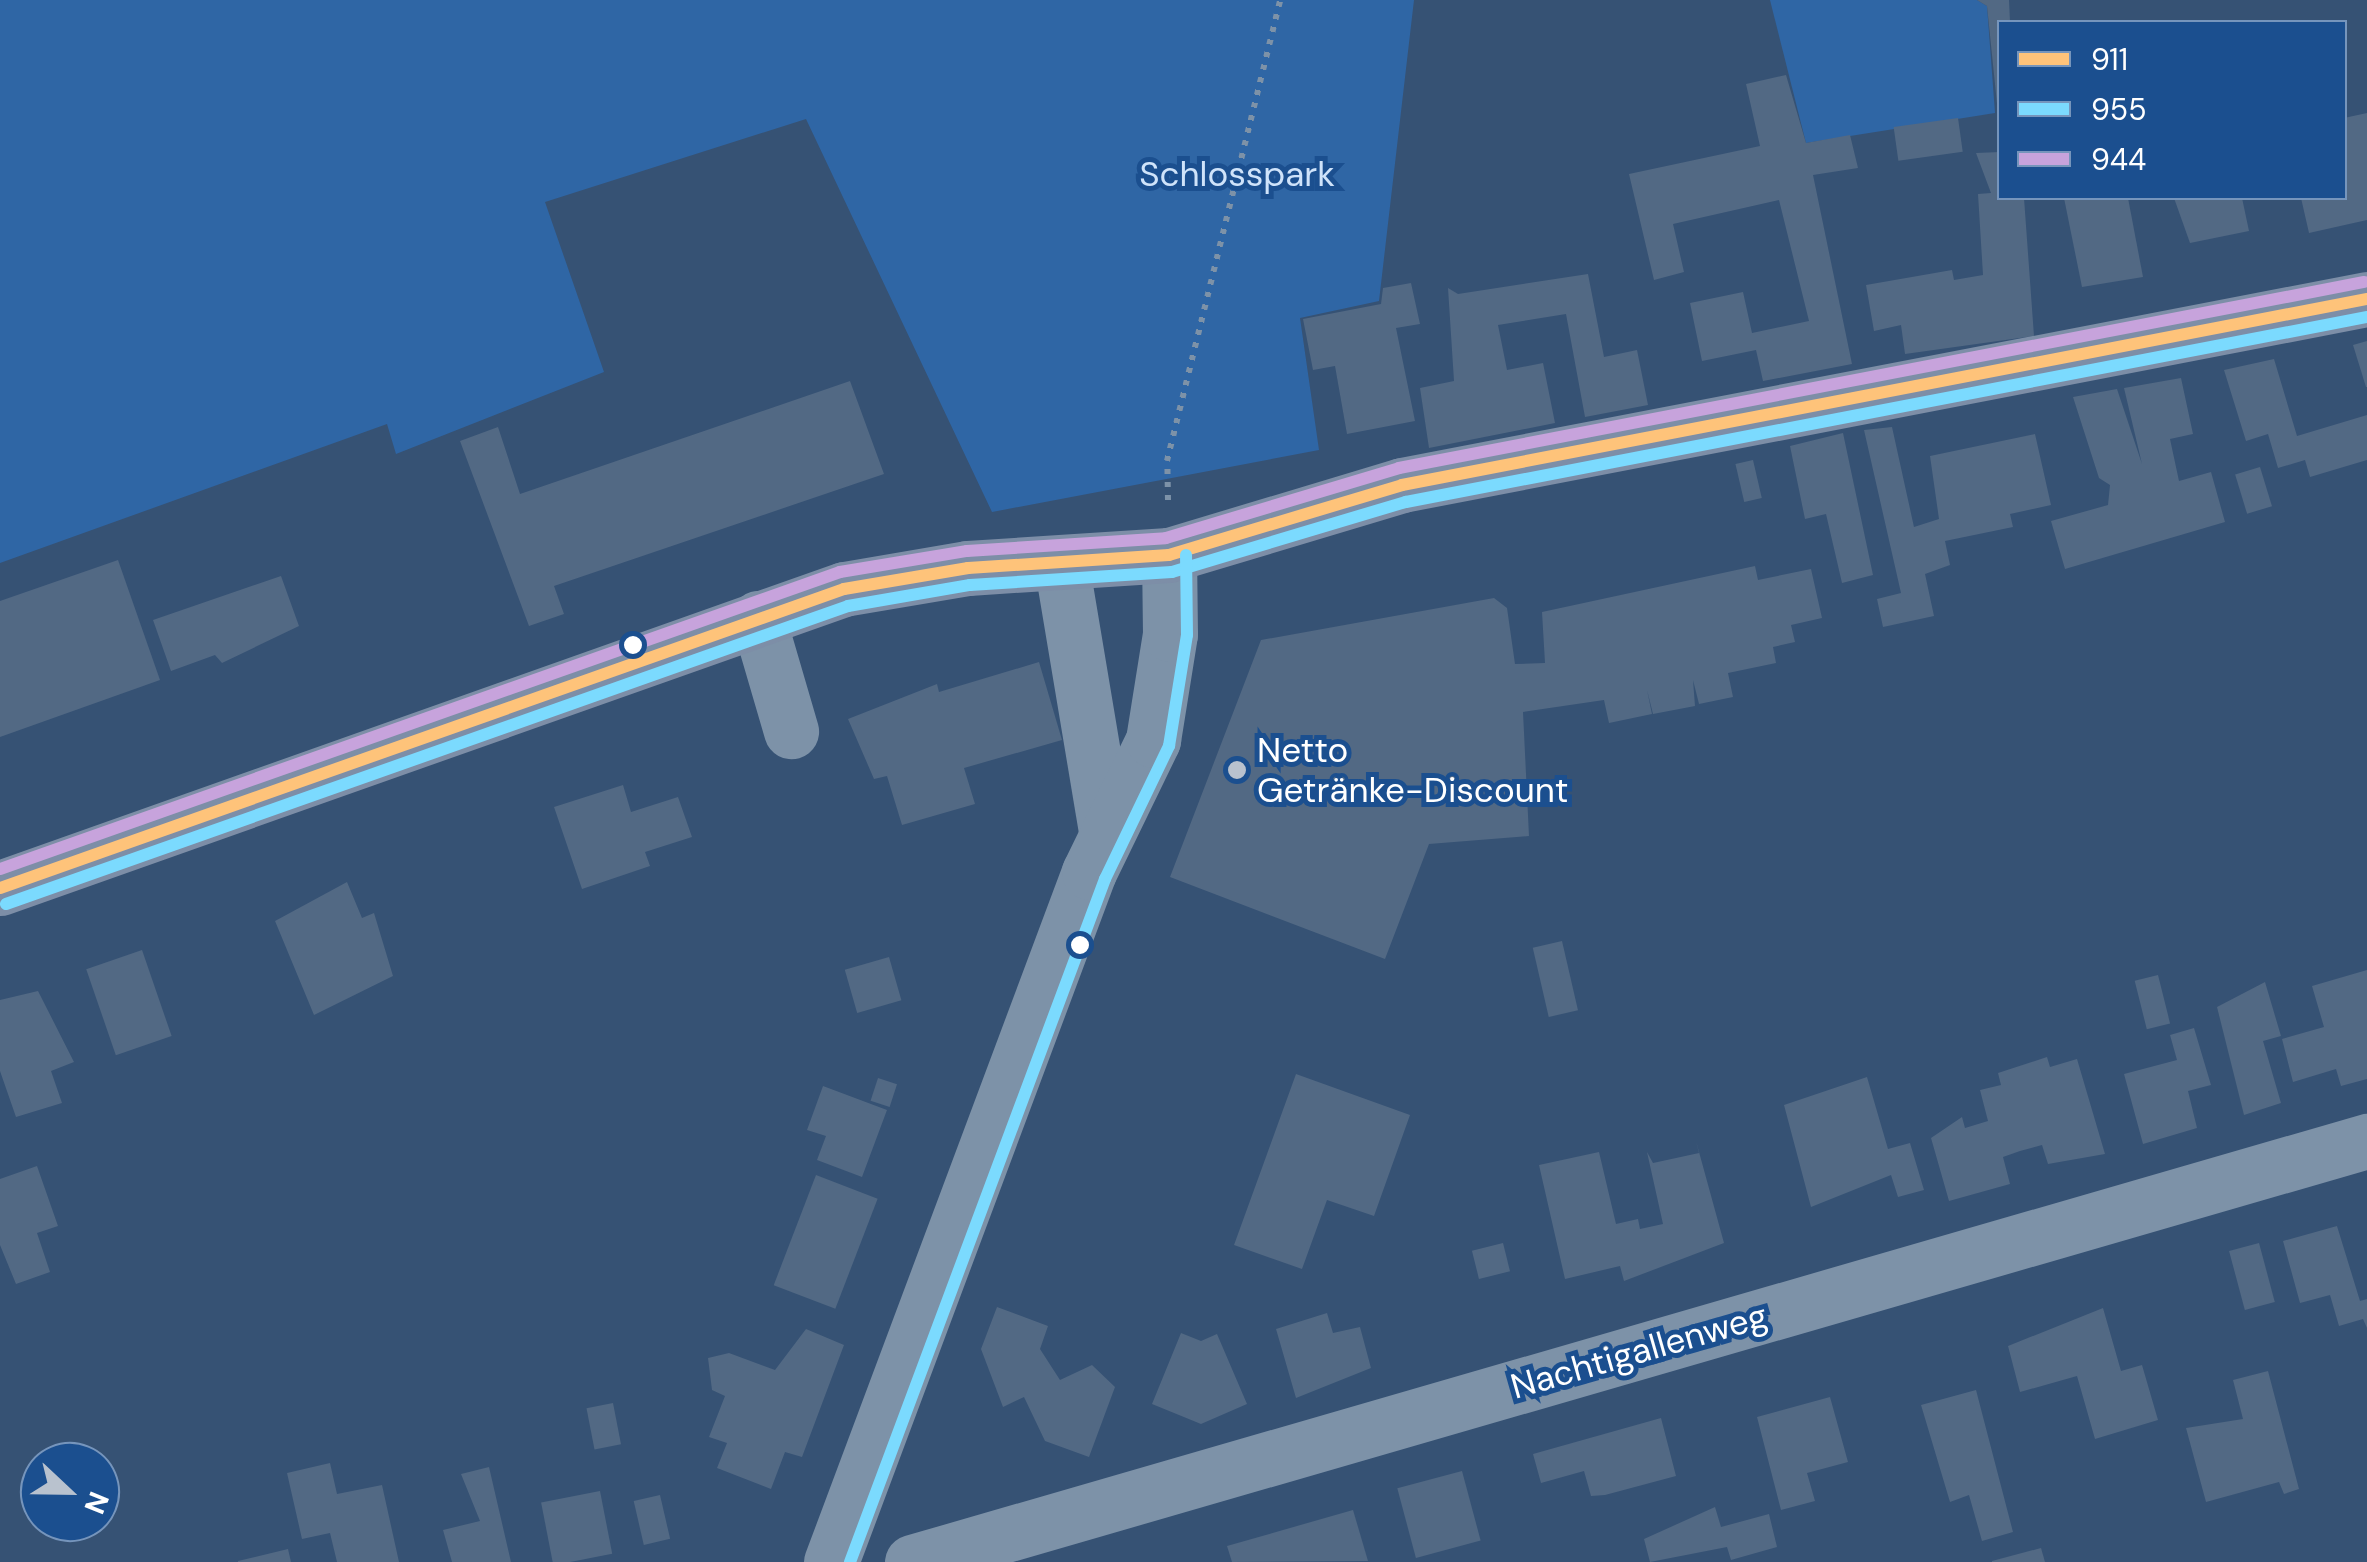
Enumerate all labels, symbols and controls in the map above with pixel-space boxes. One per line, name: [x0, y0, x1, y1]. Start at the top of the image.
legend: [1997, 20, 2347, 200]
text: 911: [2091, 40, 2128, 79]
text: 955: [2091, 90, 2146, 129]
text: 944: [2091, 140, 2146, 179]
park label: Schlosspark: [1139, 153, 1335, 195]
unlabelled marker: [623, 635, 643, 655]
place label: Netto Getränke-Discount: [1257, 729, 1568, 811]
marker: Netto Getränke-Discount: [1226, 759, 1248, 781]
unlabelled marker: [1070, 935, 1090, 955]
street label: Nachtigallenweg: [1506, 1294, 1772, 1408]
north arrow: [20, 1442, 120, 1542]
text: N: [75, 1486, 117, 1519]

